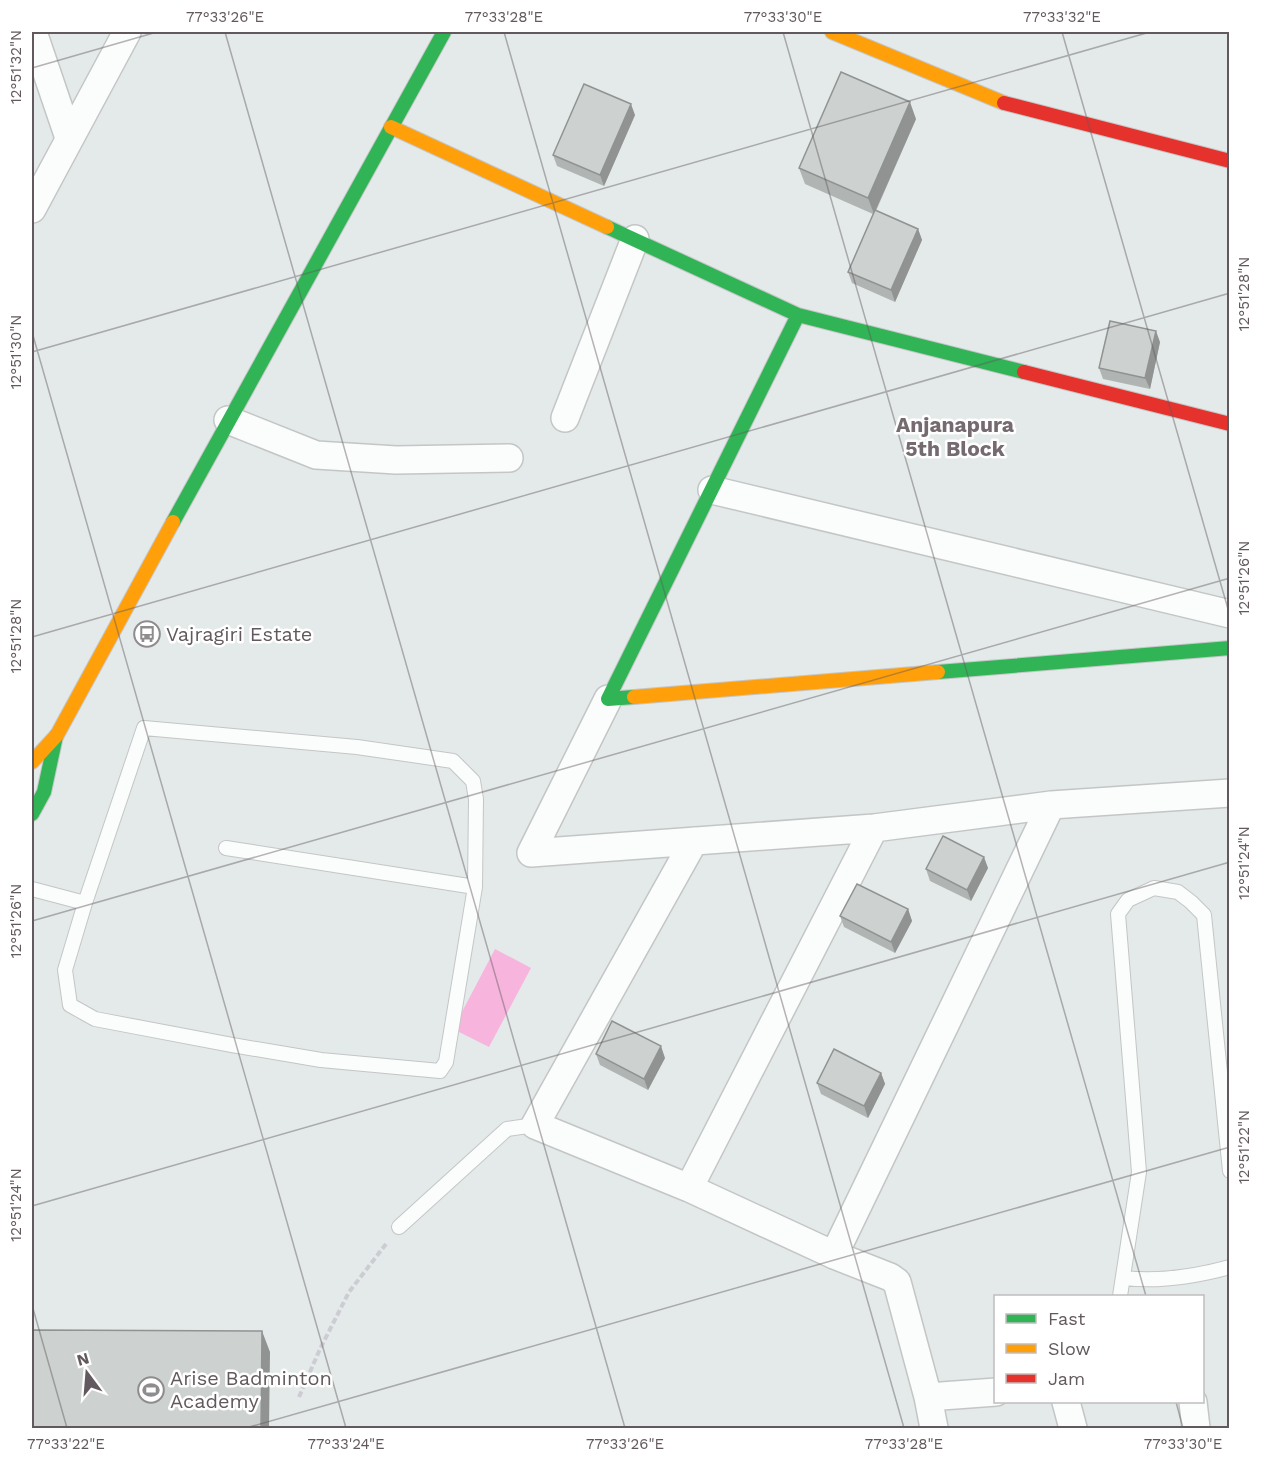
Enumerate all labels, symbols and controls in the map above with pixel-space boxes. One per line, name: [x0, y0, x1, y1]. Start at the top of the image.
text: 77°33'26"E: [186, 8, 264, 26]
text: 77°33'28"E: [465, 8, 543, 26]
text: 77°33'30"E: [744, 8, 822, 26]
text: 77°33'32"E: [1023, 8, 1101, 26]
text: 12°51'32"N: [7, 30, 25, 104]
text: 12°51'28"N: [1235, 257, 1253, 331]
text: 12°51'30"N: [7, 315, 25, 389]
district label: Anjanapura 5th Block: [896, 412, 1015, 461]
text: 12°51'26"N: [1235, 541, 1253, 615]
text: 12°51'28"N: [7, 599, 25, 673]
bus stop icon: Vajragiri Estate: [132, 619, 162, 649]
place label: Vajragiri Estate: [166, 622, 312, 646]
text: 12°51'24"N: [1235, 826, 1253, 900]
text: 12°51'26"N: [7, 884, 25, 958]
text: 12°51'22"N: [1235, 1110, 1253, 1184]
text: 12°51'24"N: [7, 1168, 25, 1242]
legend: [994, 1295, 1204, 1403]
text: Fast: [1048, 1308, 1086, 1329]
text: Slow: [1048, 1338, 1091, 1359]
north arrow: [57, 1343, 117, 1403]
text: N: [75, 1348, 91, 1370]
place label: Arise Badminton Academy: [170, 1366, 332, 1413]
text: Jam: [1048, 1368, 1085, 1389]
sports icon: Arise Badminton Academy: [136, 1375, 166, 1405]
text: 77°33'22"E: [27, 1435, 105, 1453]
text: 77°33'24"E: [307, 1435, 385, 1453]
text: 77°33'26"E: [586, 1435, 664, 1453]
text: 77°33'28"E: [865, 1435, 943, 1453]
text: 77°33'30"E: [1144, 1435, 1222, 1453]

